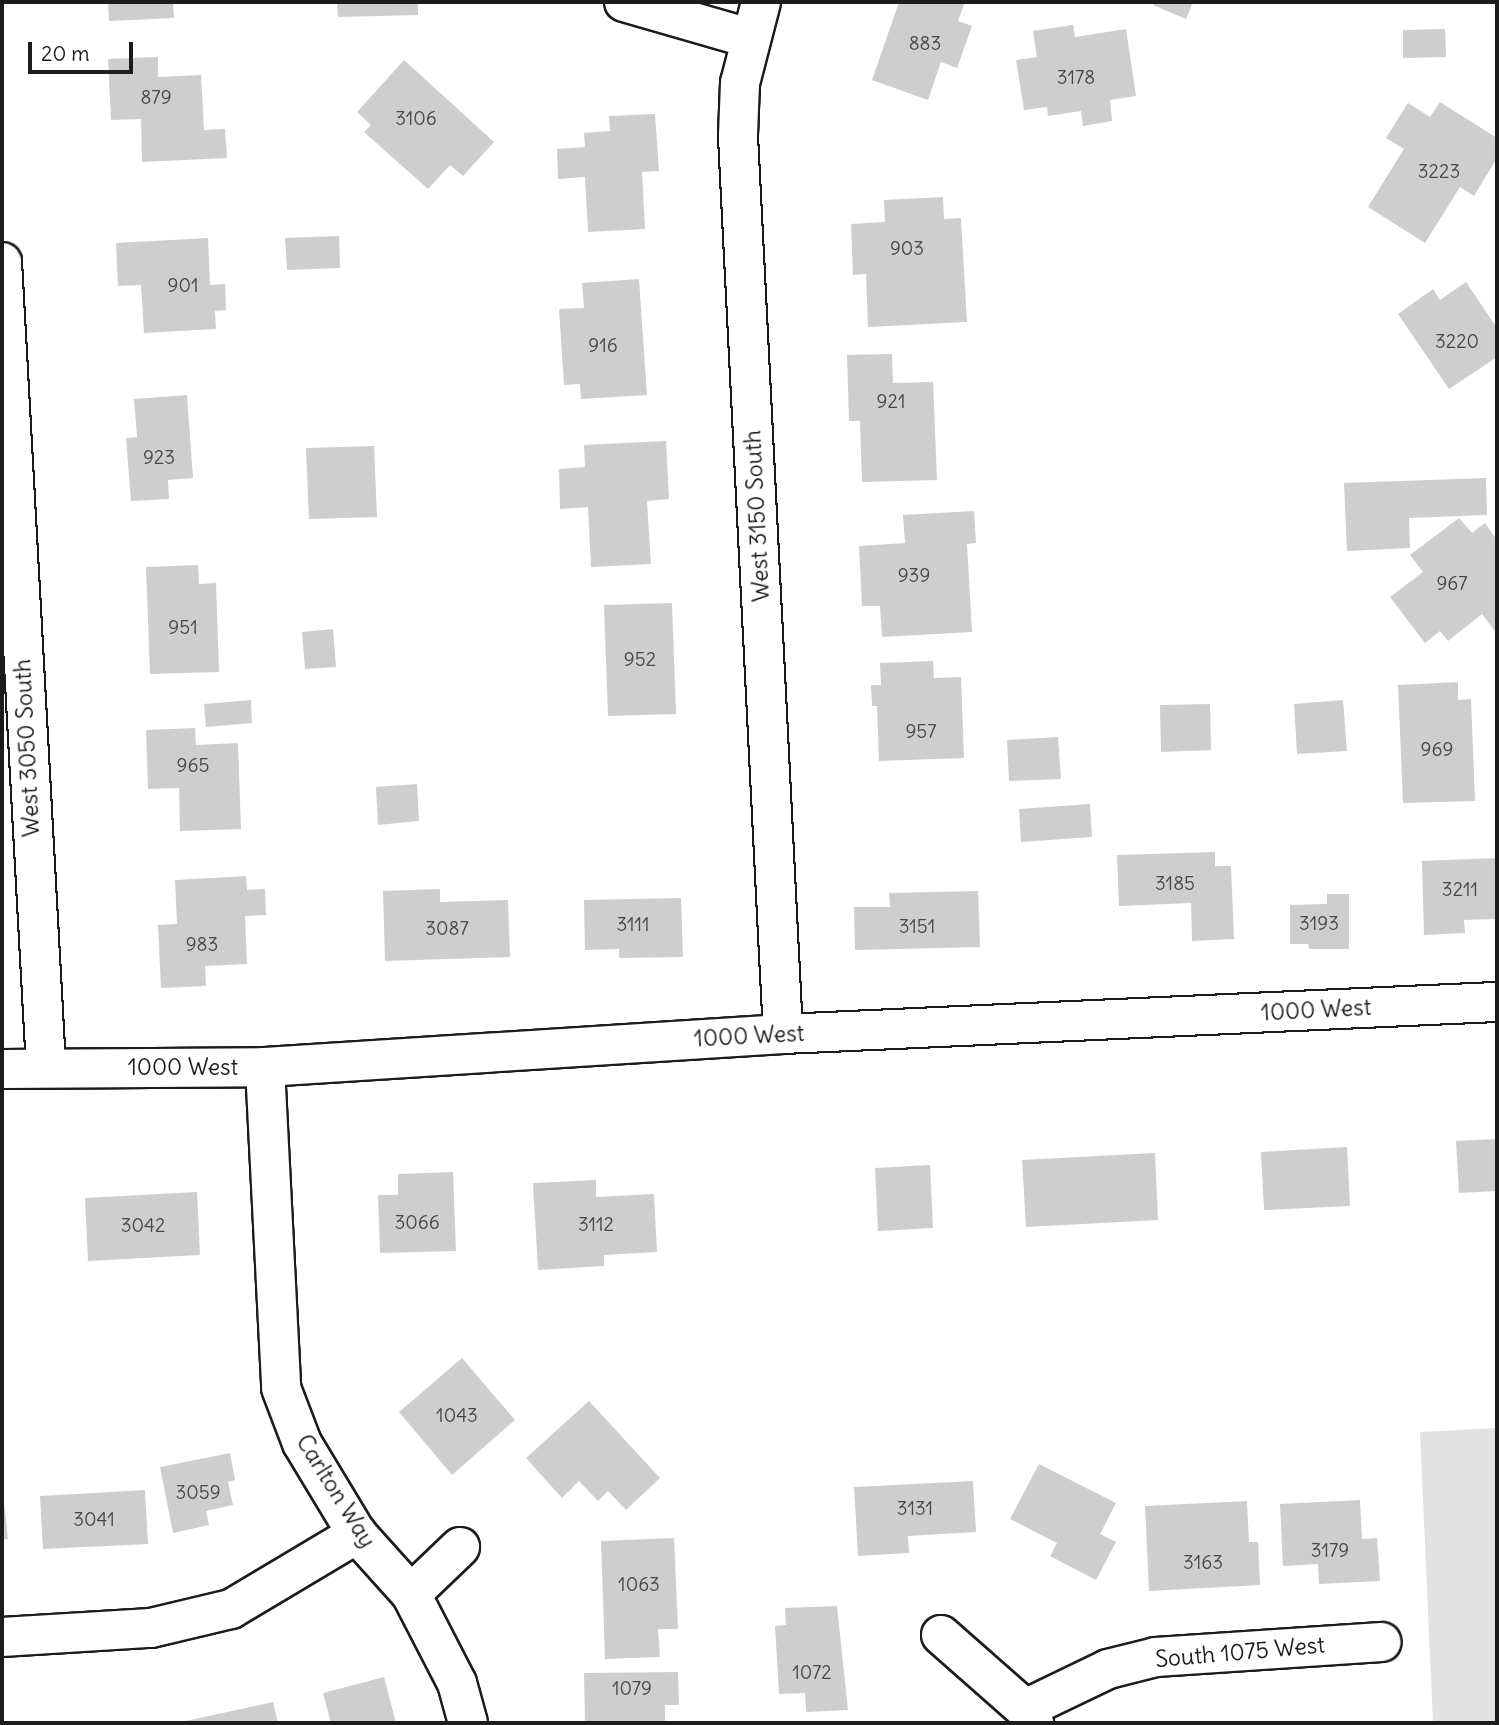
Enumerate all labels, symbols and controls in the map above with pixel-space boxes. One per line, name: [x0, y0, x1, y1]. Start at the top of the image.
scale bar: [32, 28, 136, 72]
house number: 883: [909, 33, 941, 55]
text: 20 m: [41, 40, 90, 67]
house number: 3178: [1057, 67, 1095, 89]
house number: 879: [140, 87, 172, 109]
house number: 3106: [395, 108, 437, 130]
house number: 3223: [1418, 161, 1460, 183]
house number: 903: [890, 238, 924, 260]
house number: 901: [168, 275, 198, 297]
house number: 3220: [1435, 331, 1479, 353]
house number: 916: [588, 335, 618, 357]
house number: 921: [877, 391, 905, 413]
street label: West 3150 South: [739, 429, 775, 603]
house number: 923: [143, 447, 175, 469]
house number: 939: [898, 565, 930, 587]
house number: 967: [1436, 573, 1468, 595]
house number: 951: [168, 617, 198, 639]
house number: 952: [624, 649, 656, 671]
street label: West 3050 South: [9, 658, 45, 838]
house number: 957: [905, 721, 937, 743]
house number: 969: [1421, 739, 1453, 761]
house number: 965: [177, 755, 209, 777]
house number: 3185: [1155, 873, 1195, 895]
house number: 3211: [1442, 879, 1478, 901]
house number: 3193: [1299, 913, 1339, 935]
house number: 3111: [616, 914, 650, 936]
house number: 3151: [899, 916, 935, 938]
house number: 3087: [425, 918, 469, 940]
house number: 983: [186, 934, 218, 956]
street label: 1000 West: [1260, 993, 1372, 1027]
street label: 1000 West: [693, 1019, 805, 1053]
street label: 1000 West: [128, 1053, 238, 1081]
house number: 3066: [394, 1212, 440, 1234]
house number: 3112: [578, 1214, 614, 1236]
house number: 3042: [121, 1215, 165, 1237]
house number: 1043: [436, 1405, 478, 1427]
street label: Carlton Way: [290, 1429, 382, 1553]
house number: 3059: [175, 1482, 221, 1504]
house number: 3131: [897, 1498, 933, 1520]
house number: 3041: [73, 1509, 115, 1531]
house number: 3179: [1311, 1540, 1349, 1562]
house number: 3163: [1183, 1552, 1223, 1574]
house number: 1063: [618, 1574, 660, 1596]
street label: South 1075 West: [1154, 1631, 1326, 1673]
house number: 1072: [792, 1662, 832, 1684]
house number: 1079: [612, 1678, 652, 1700]

